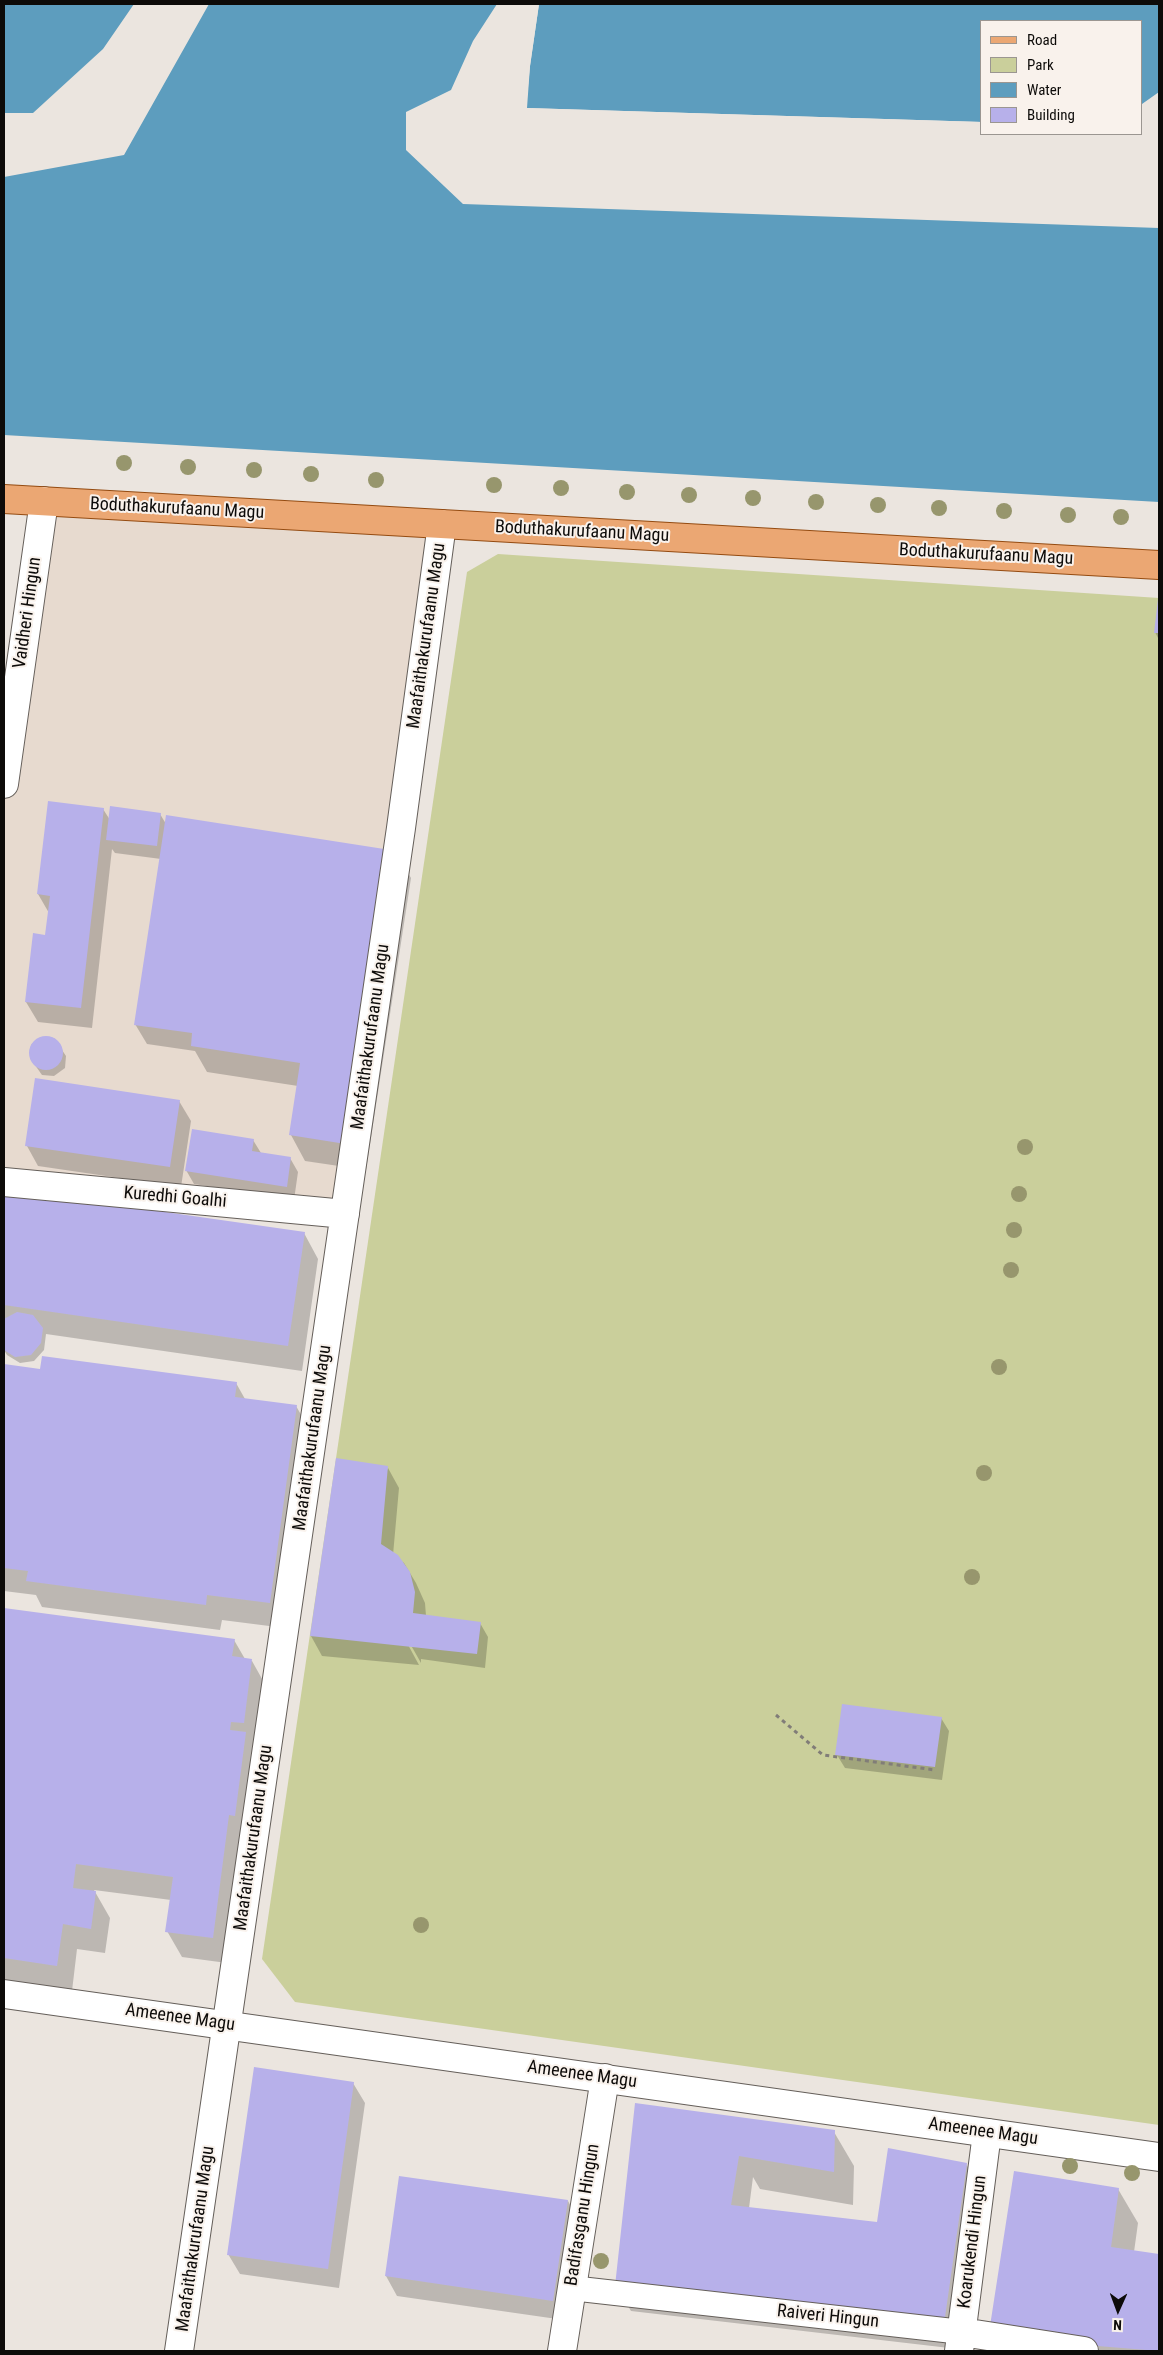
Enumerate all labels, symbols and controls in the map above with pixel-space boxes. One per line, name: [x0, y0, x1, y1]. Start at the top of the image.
legend: [980, 20, 1143, 135]
text: Road: [1027, 31, 1057, 49]
text: Park: [1027, 56, 1054, 74]
text: Water: [1027, 81, 1061, 99]
text: Building: [1027, 106, 1075, 124]
street label: Boduthakurufaanu Magu: [89, 494, 265, 524]
street label: Boduthakurufaanu Magu: [494, 517, 670, 547]
street label: Boduthakurufaanu Magu: [898, 540, 1074, 570]
street label: Maafaithakurufaanu Magu: [403, 542, 451, 730]
street label: Vaidheri Hingun: [9, 556, 47, 670]
street label: Maafaithakurufaanu Magu: [347, 943, 395, 1131]
street label: Kuredhi Goalhi: [123, 1183, 227, 1213]
street label: Maafaithakurufaanu Magu: [289, 1344, 337, 1532]
street label: Maafaithakurufaanu Magu: [230, 1744, 278, 1932]
street label: Ameenee Magu: [124, 2000, 236, 2036]
street label: Ameenee Magu: [526, 2057, 638, 2093]
street label: Ameenee Magu: [927, 2114, 1039, 2150]
street label: Badifasganu Hingun: [561, 2142, 605, 2288]
street label: Maafaithakurufaanu Magu: [172, 2145, 220, 2333]
street label: Koarukendi Hingun: [954, 2174, 992, 2310]
north arrow: [1093, 2285, 1143, 2335]
street label: Raiveri Hingun: [776, 2301, 880, 2333]
text: N: [1113, 2317, 1122, 2333]

